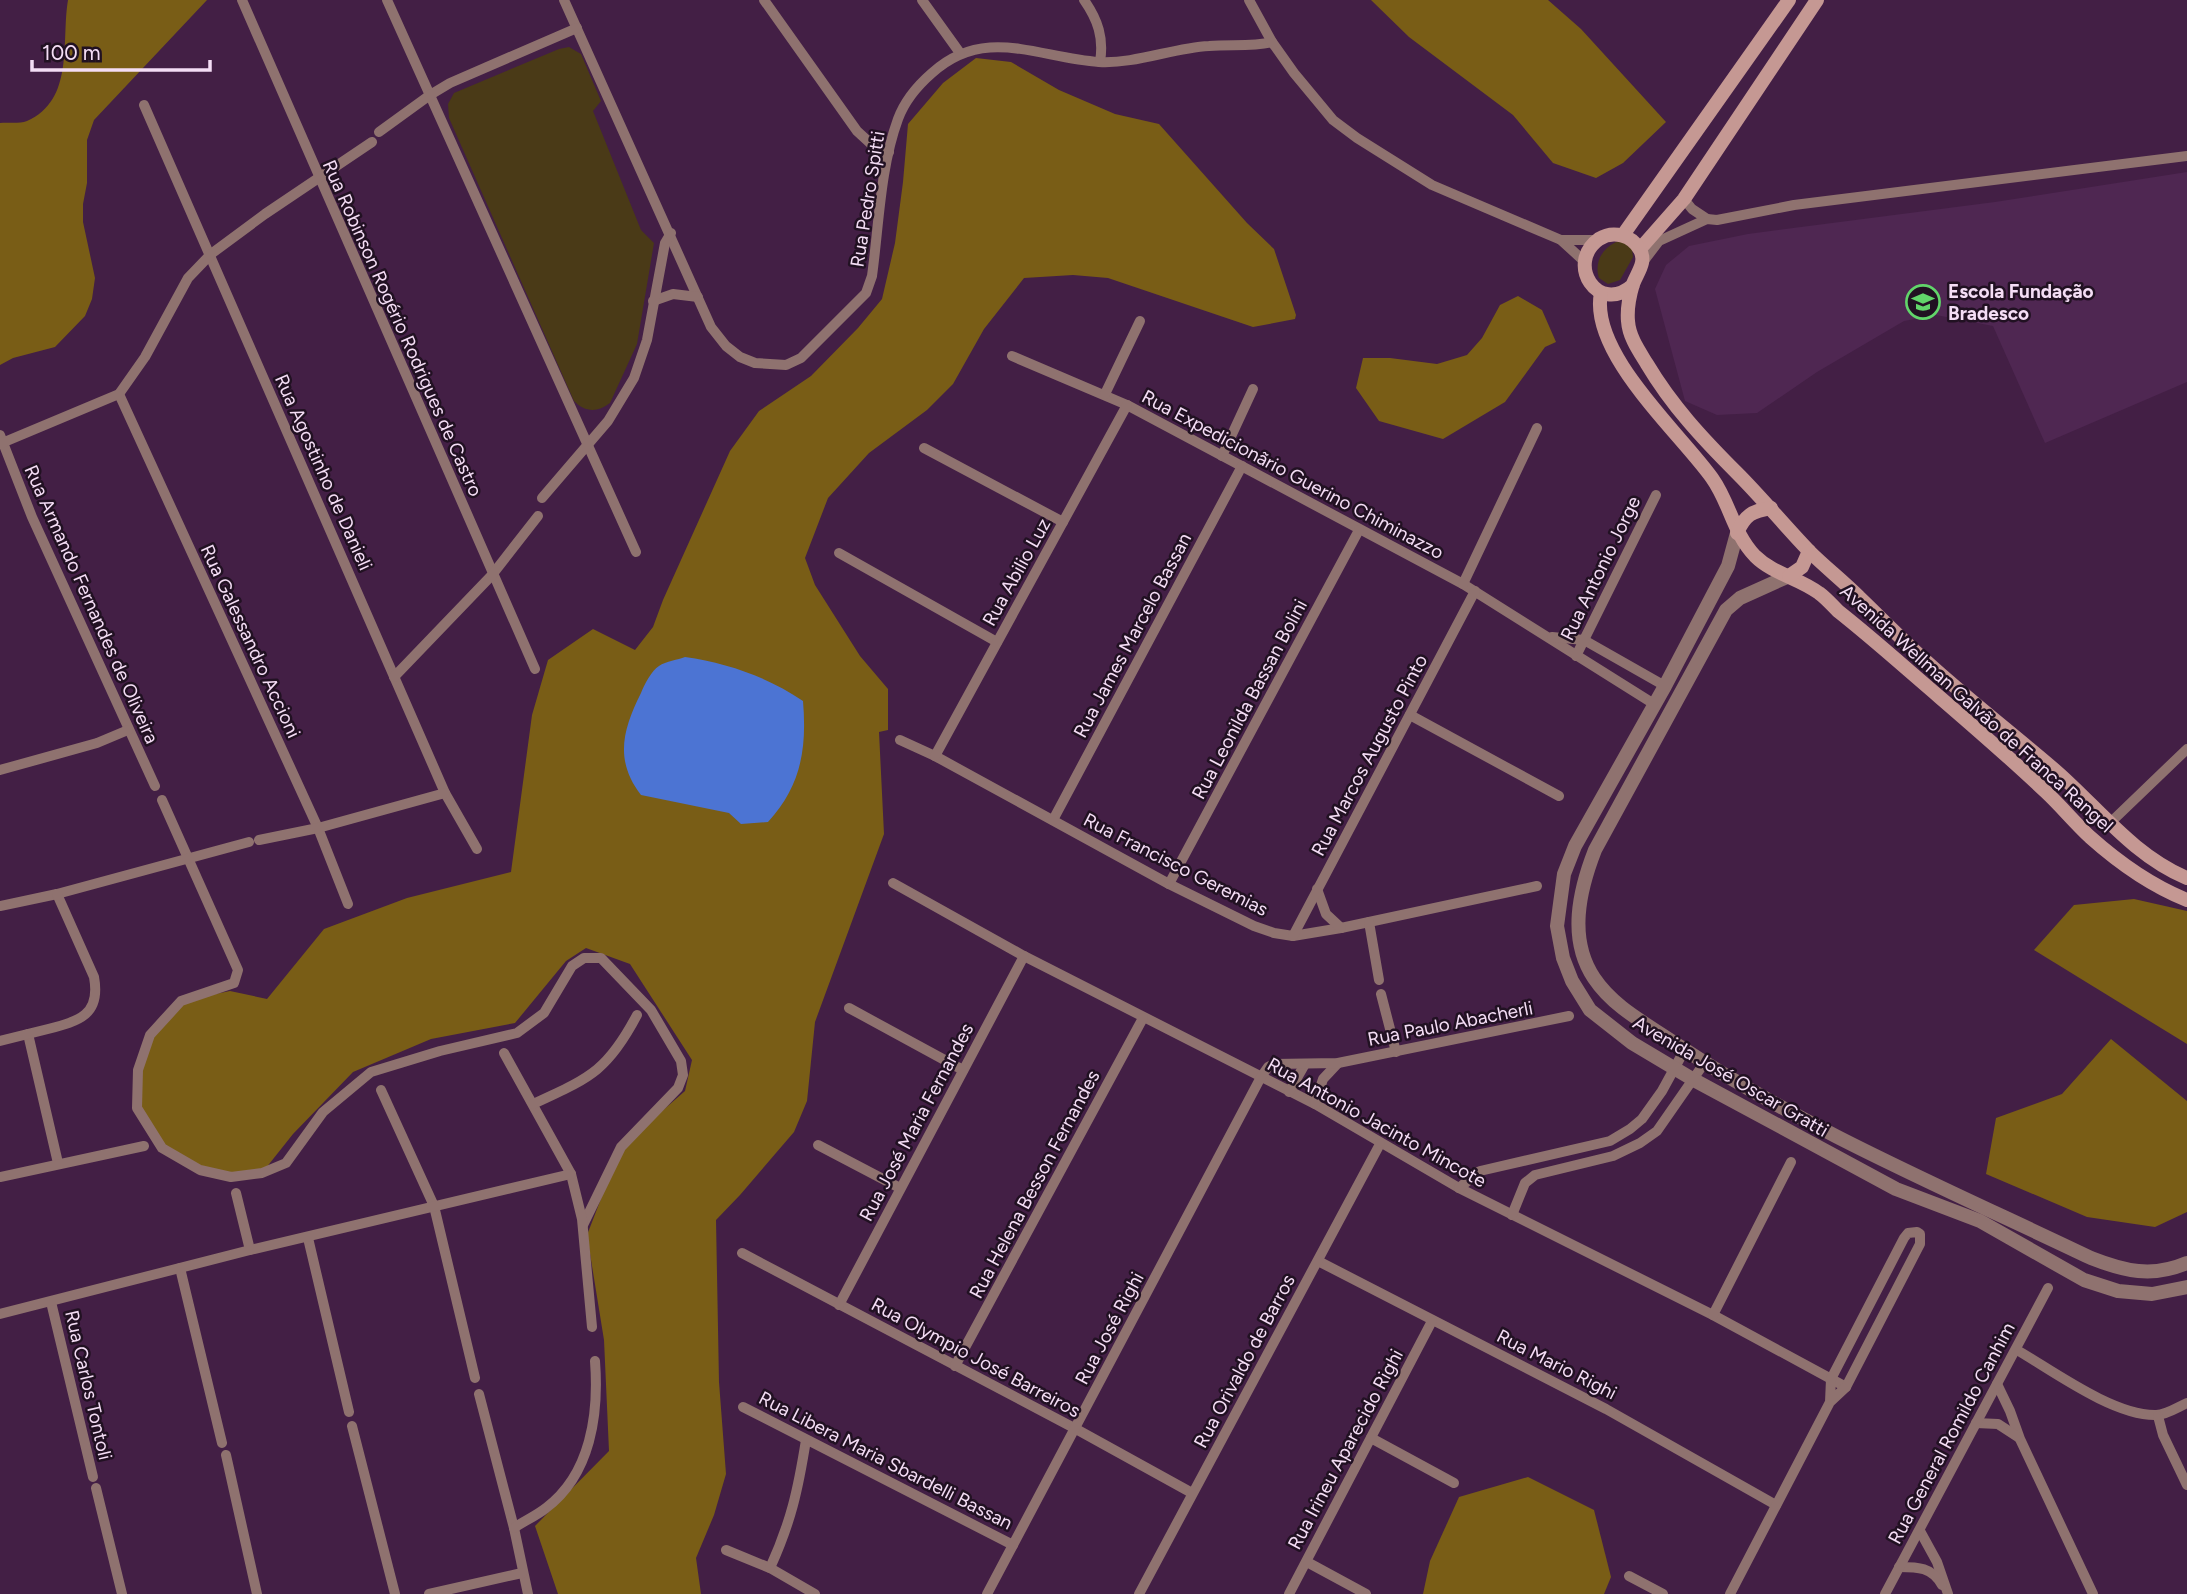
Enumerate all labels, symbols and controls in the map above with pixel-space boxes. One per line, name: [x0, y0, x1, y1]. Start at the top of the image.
scale bar: [32, 28, 210, 72]
text: 100 m: [42, 40, 101, 65]
street label: Rua Pedro Spitti: [845, 129, 890, 269]
street label: Rua Robinson Rogério Rodrigues de Castro: [318, 156, 487, 500]
place label: Escola Fundação Bradesco: [1948, 280, 2094, 325]
school or university icon: Escola Fundação Bradesco: [1904, 283, 1942, 321]
street label: Rua Agostinho de Danieli: [270, 371, 377, 574]
street label: Rua Expedicionãrio Guerino Chiminazzo: [1138, 385, 1448, 564]
street label: Rua Armando Fernandes de Oliveira: [20, 461, 164, 747]
street label: Rua Antonio Jorge: [1555, 492, 1645, 644]
street label: Rua Abilio Luz: [977, 514, 1055, 630]
street label: Rua James Marcelo Bassan: [1069, 529, 1196, 742]
street label: Rua Galessandro Accioni: [196, 541, 305, 741]
street label: Avenida Wellman Galvão de Franca Rangel: [1835, 580, 2118, 837]
street label: Rua Leonilda Bassan Bolini: [1187, 595, 1312, 803]
street label: Rua Marcos Augusto Pinto: [1306, 651, 1432, 860]
street label: Rua Francisco Geremias: [1080, 808, 1272, 921]
street label: Rua Paulo Abacherli: [1366, 996, 1535, 1051]
street label: Avenida José Oscar Gratti: [1629, 1011, 1833, 1142]
street label: Rua José Maria Fernandes: [854, 1019, 979, 1225]
street label: Rua Antonio Jacinto Mincote: [1263, 1053, 1490, 1192]
street label: Rua Helena Besson Fernandes: [964, 1066, 1105, 1302]
street label: Rua José Righi: [1070, 1268, 1149, 1388]
street label: Rua Orivaldo de Barros: [1189, 1270, 1300, 1452]
street label: Rua Olympio José Barreiros: [867, 1293, 1084, 1422]
street label: Rua Carlos Tontoli: [60, 1308, 117, 1462]
street label: Rua General Romildo Canhim: [1883, 1319, 2020, 1548]
street label: Rua Mario Righi: [1493, 1324, 1621, 1405]
street label: Rua Irineu Aparecido Righi: [1283, 1345, 1408, 1553]
street label: Rua Libera Maria Sbardelli Bassan: [755, 1386, 1016, 1535]

